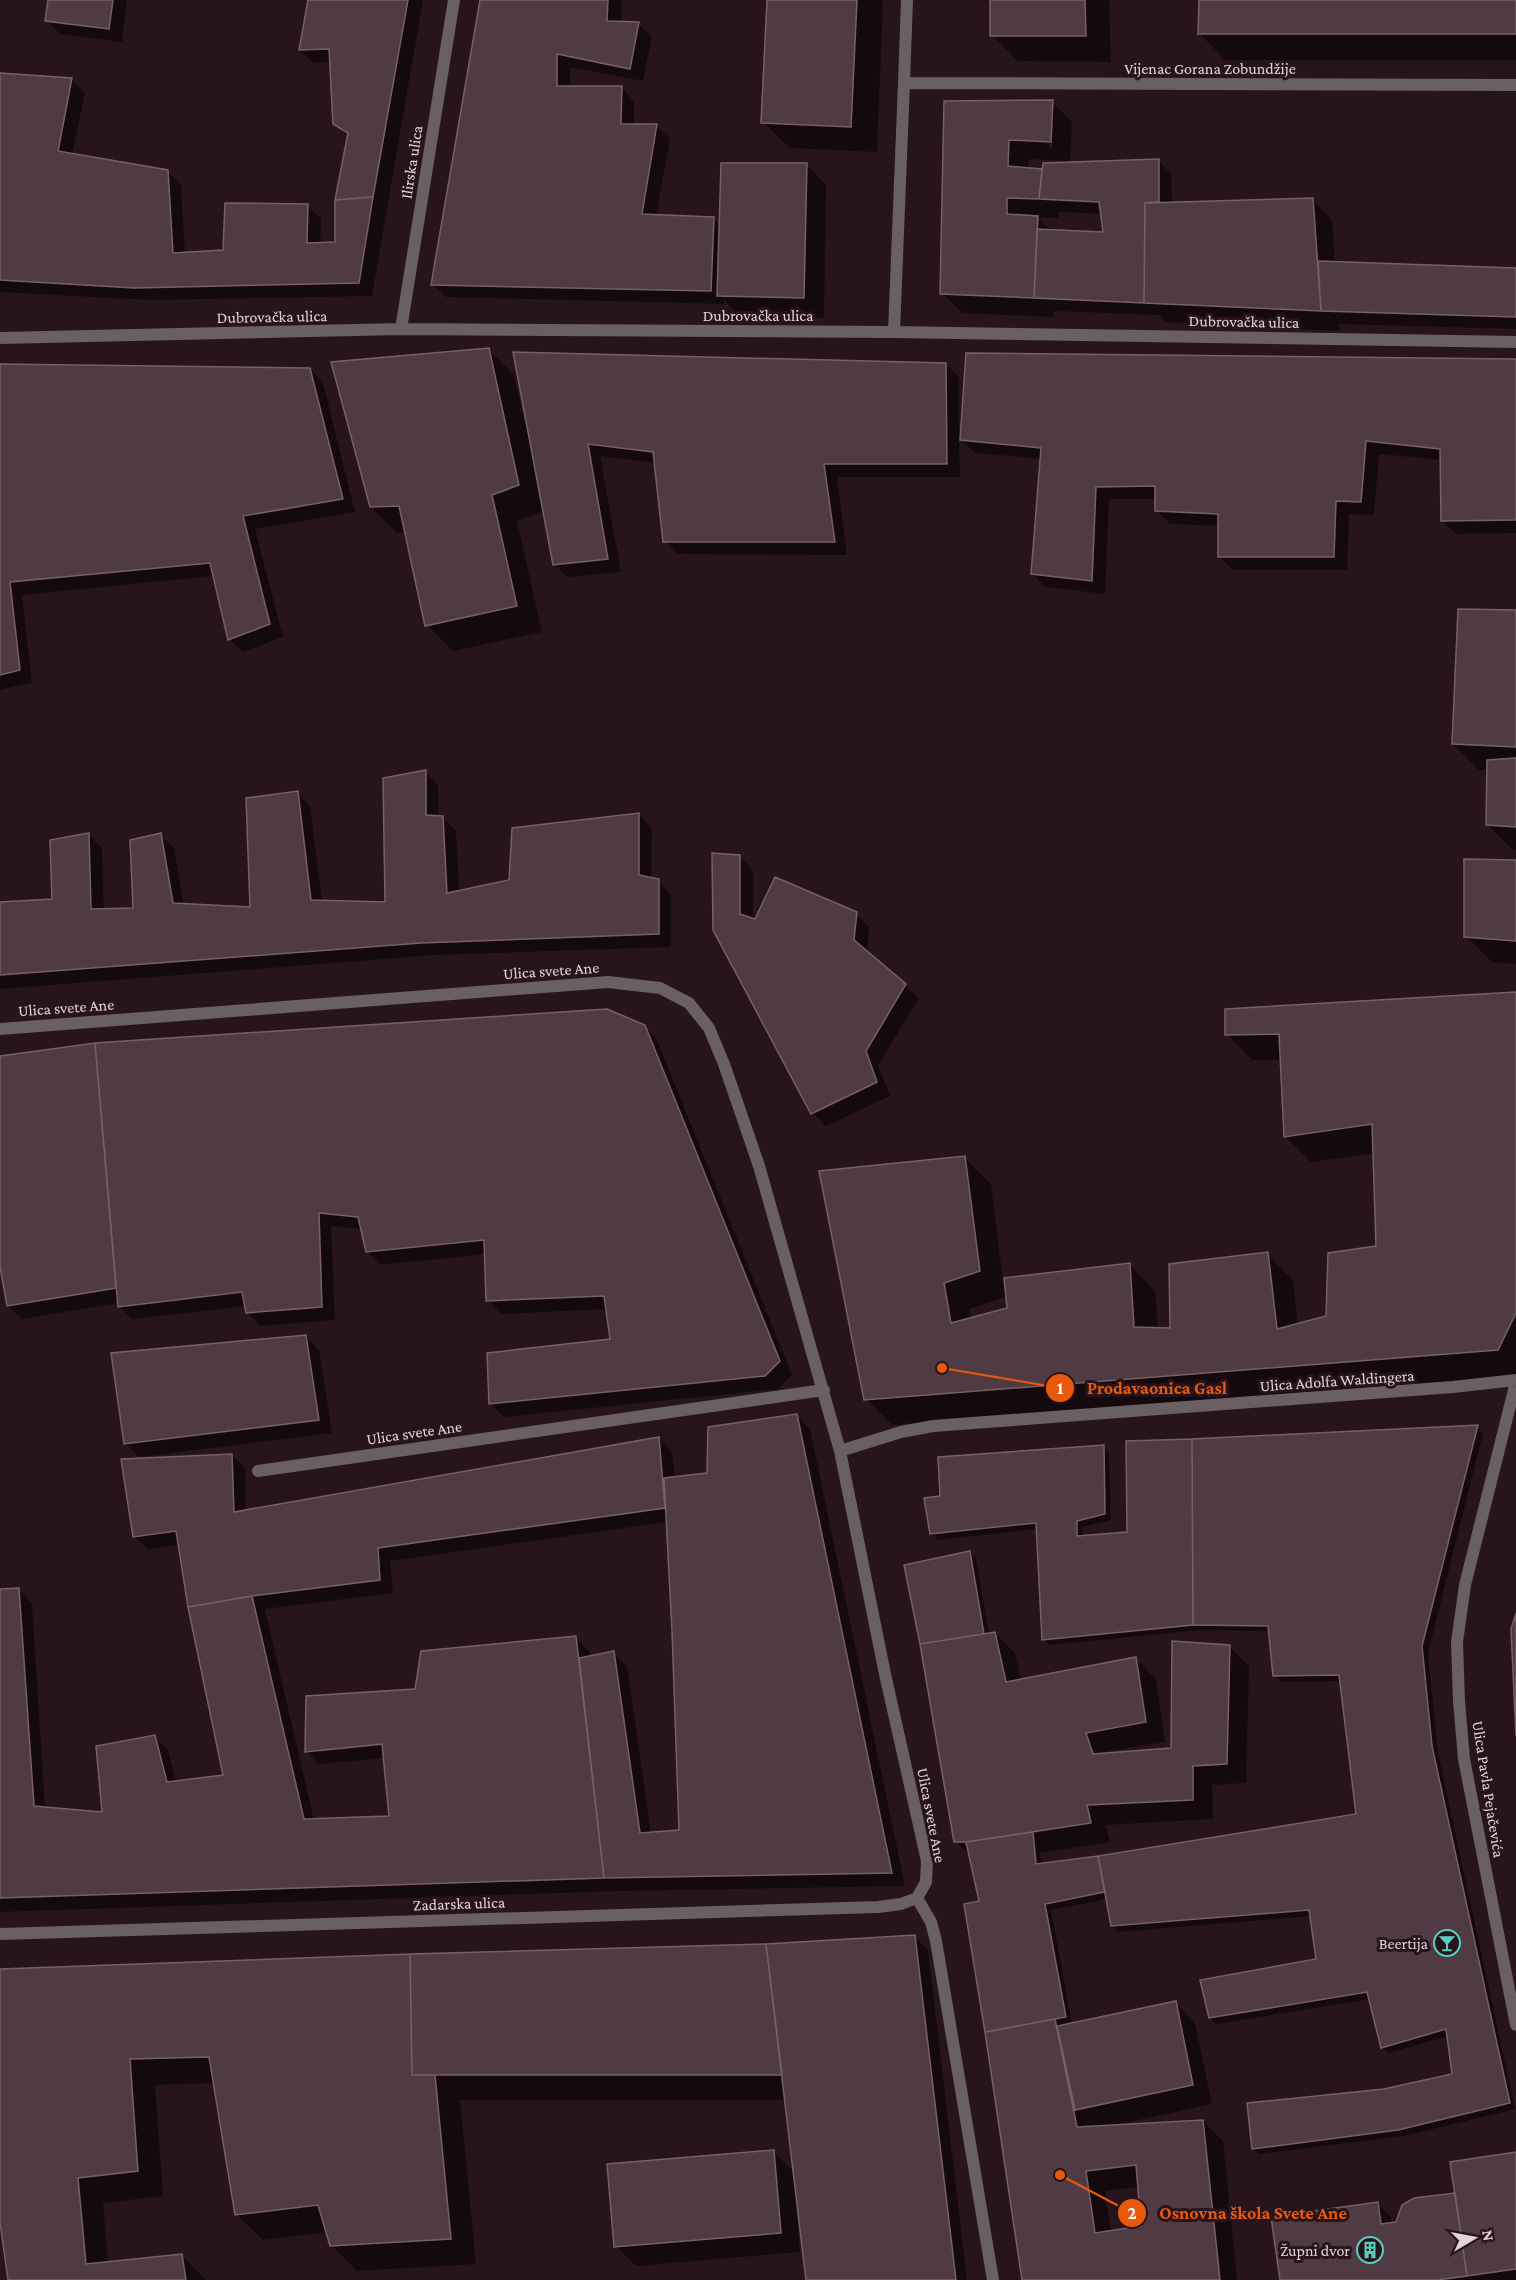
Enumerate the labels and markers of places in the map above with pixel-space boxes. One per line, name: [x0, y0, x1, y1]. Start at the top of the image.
callout: Prodavaonica Gasl: [1045, 1370, 1239, 1406]
bar icon: Beertija: [1432, 1928, 1462, 1958]
place label: Beertija: [1379, 1935, 1429, 1953]
callout: Osnovna škola Svete Ane: [1117, 2195, 1359, 2231]
building icon: Župni dvor: [1355, 2235, 1385, 2265]
place label: Župni dvor: [1280, 2242, 1350, 2260]

